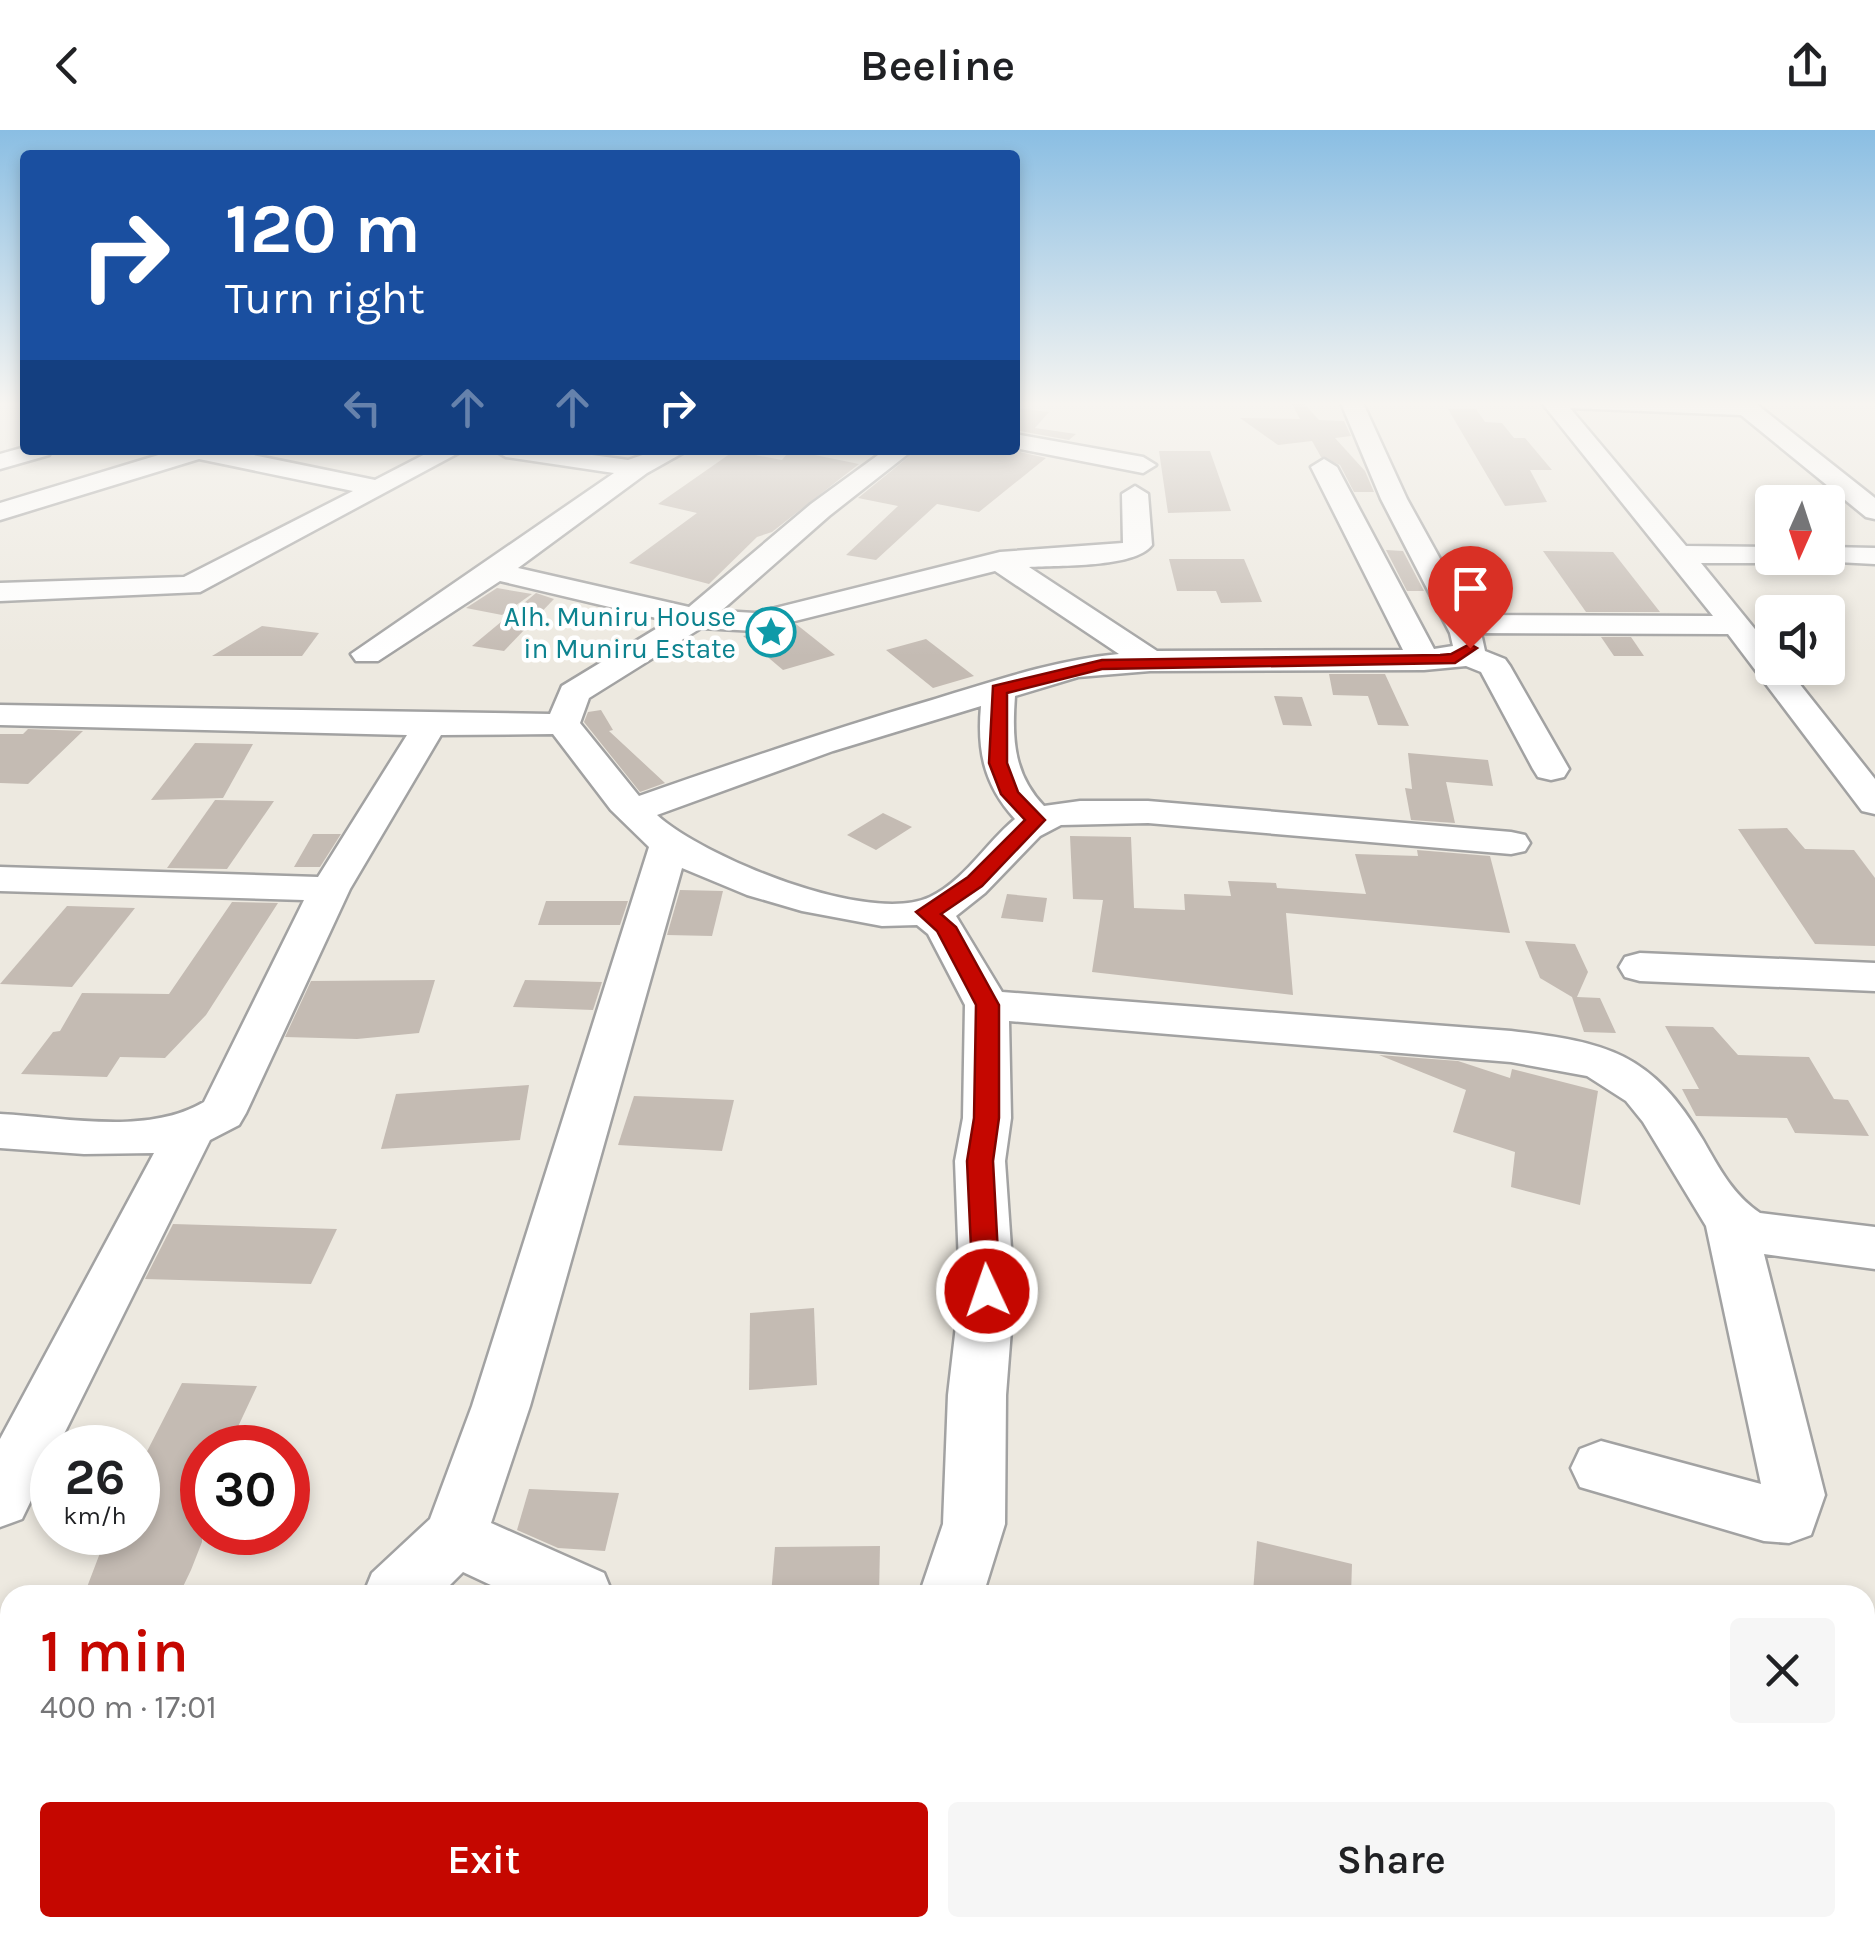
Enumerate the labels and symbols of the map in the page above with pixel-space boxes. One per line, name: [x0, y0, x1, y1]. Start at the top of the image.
north arrow: [1755, 485, 1845, 575]
pin: [1428, 546, 1513, 649]
place label: Alh. Muniru House in Muniru Estate: [504, 600, 736, 665]
place icon: Alh. Muniru House in Muniru Estate: [745, 606, 797, 658]
position arrow: [935, 1239, 1039, 1343]
speed limit sign: 30: [180, 1425, 310, 1555]

